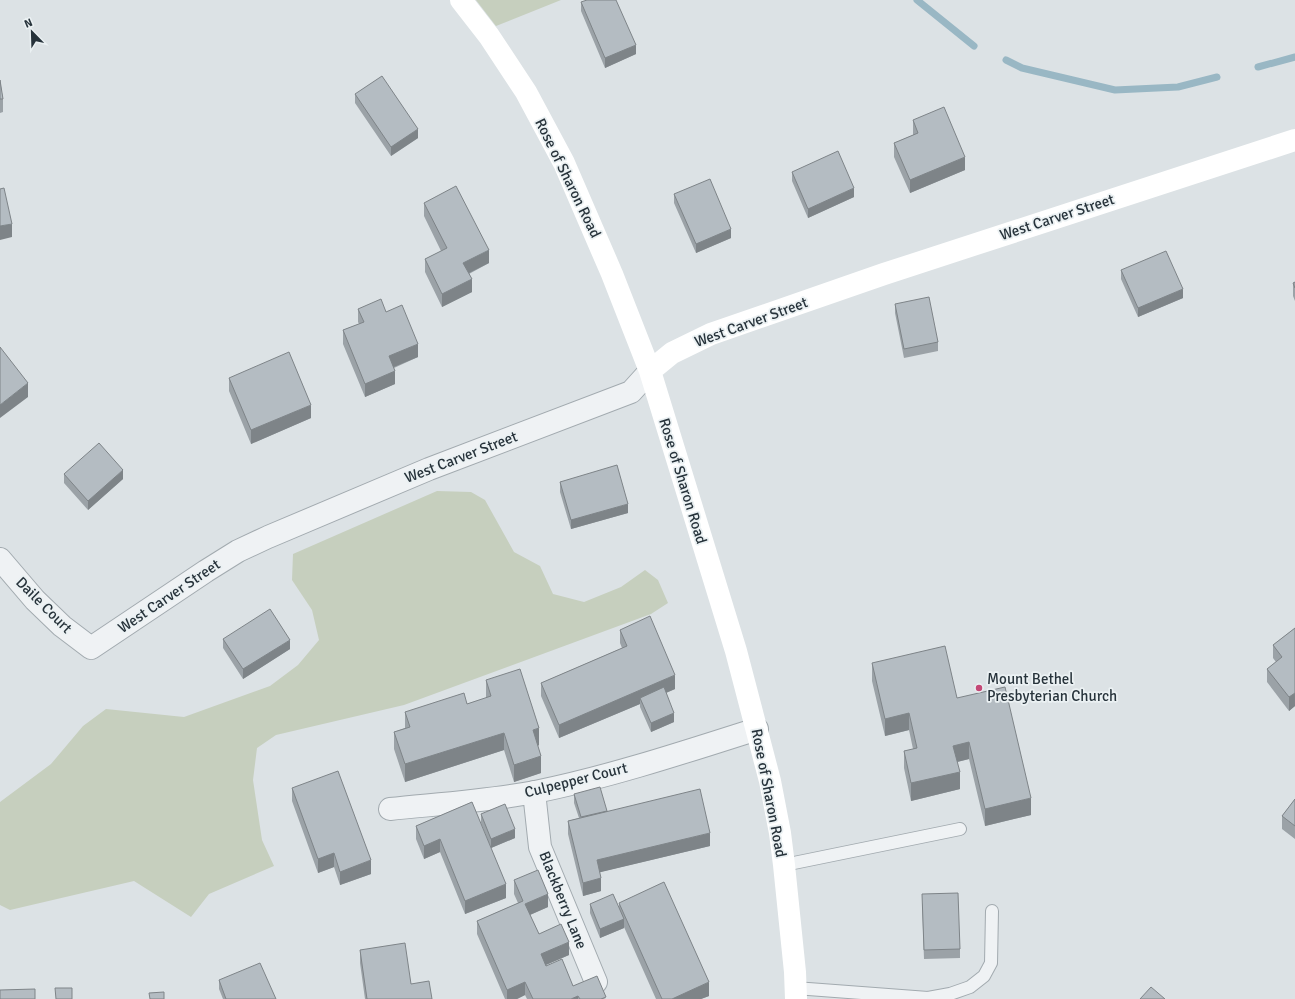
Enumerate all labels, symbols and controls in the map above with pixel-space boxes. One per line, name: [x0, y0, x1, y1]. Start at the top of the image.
north arrow: [12, 12, 52, 52]
text: N: [22, 16, 34, 31]
street label: Rose of Sharon Road: [531, 115, 605, 241]
street label: West Carver Street: [997, 190, 1117, 244]
street label: West Carver Street: [692, 293, 810, 351]
street label: Rose of Sharon Road: [655, 416, 711, 546]
street label: West Carver Street: [402, 427, 520, 487]
street label: West Carver Street: [114, 555, 224, 637]
street label: Daile Court: [12, 573, 76, 637]
place label: Mount Bethel Presbyterian Church: [987, 670, 1117, 705]
marker: Mount Bethel Presbyterian Church: [974, 683, 984, 693]
street label: Rose of Sharon Road: [748, 727, 790, 859]
street label: Culpepper Court: [523, 759, 629, 801]
street label: Blackberry Lane: [535, 849, 591, 951]

